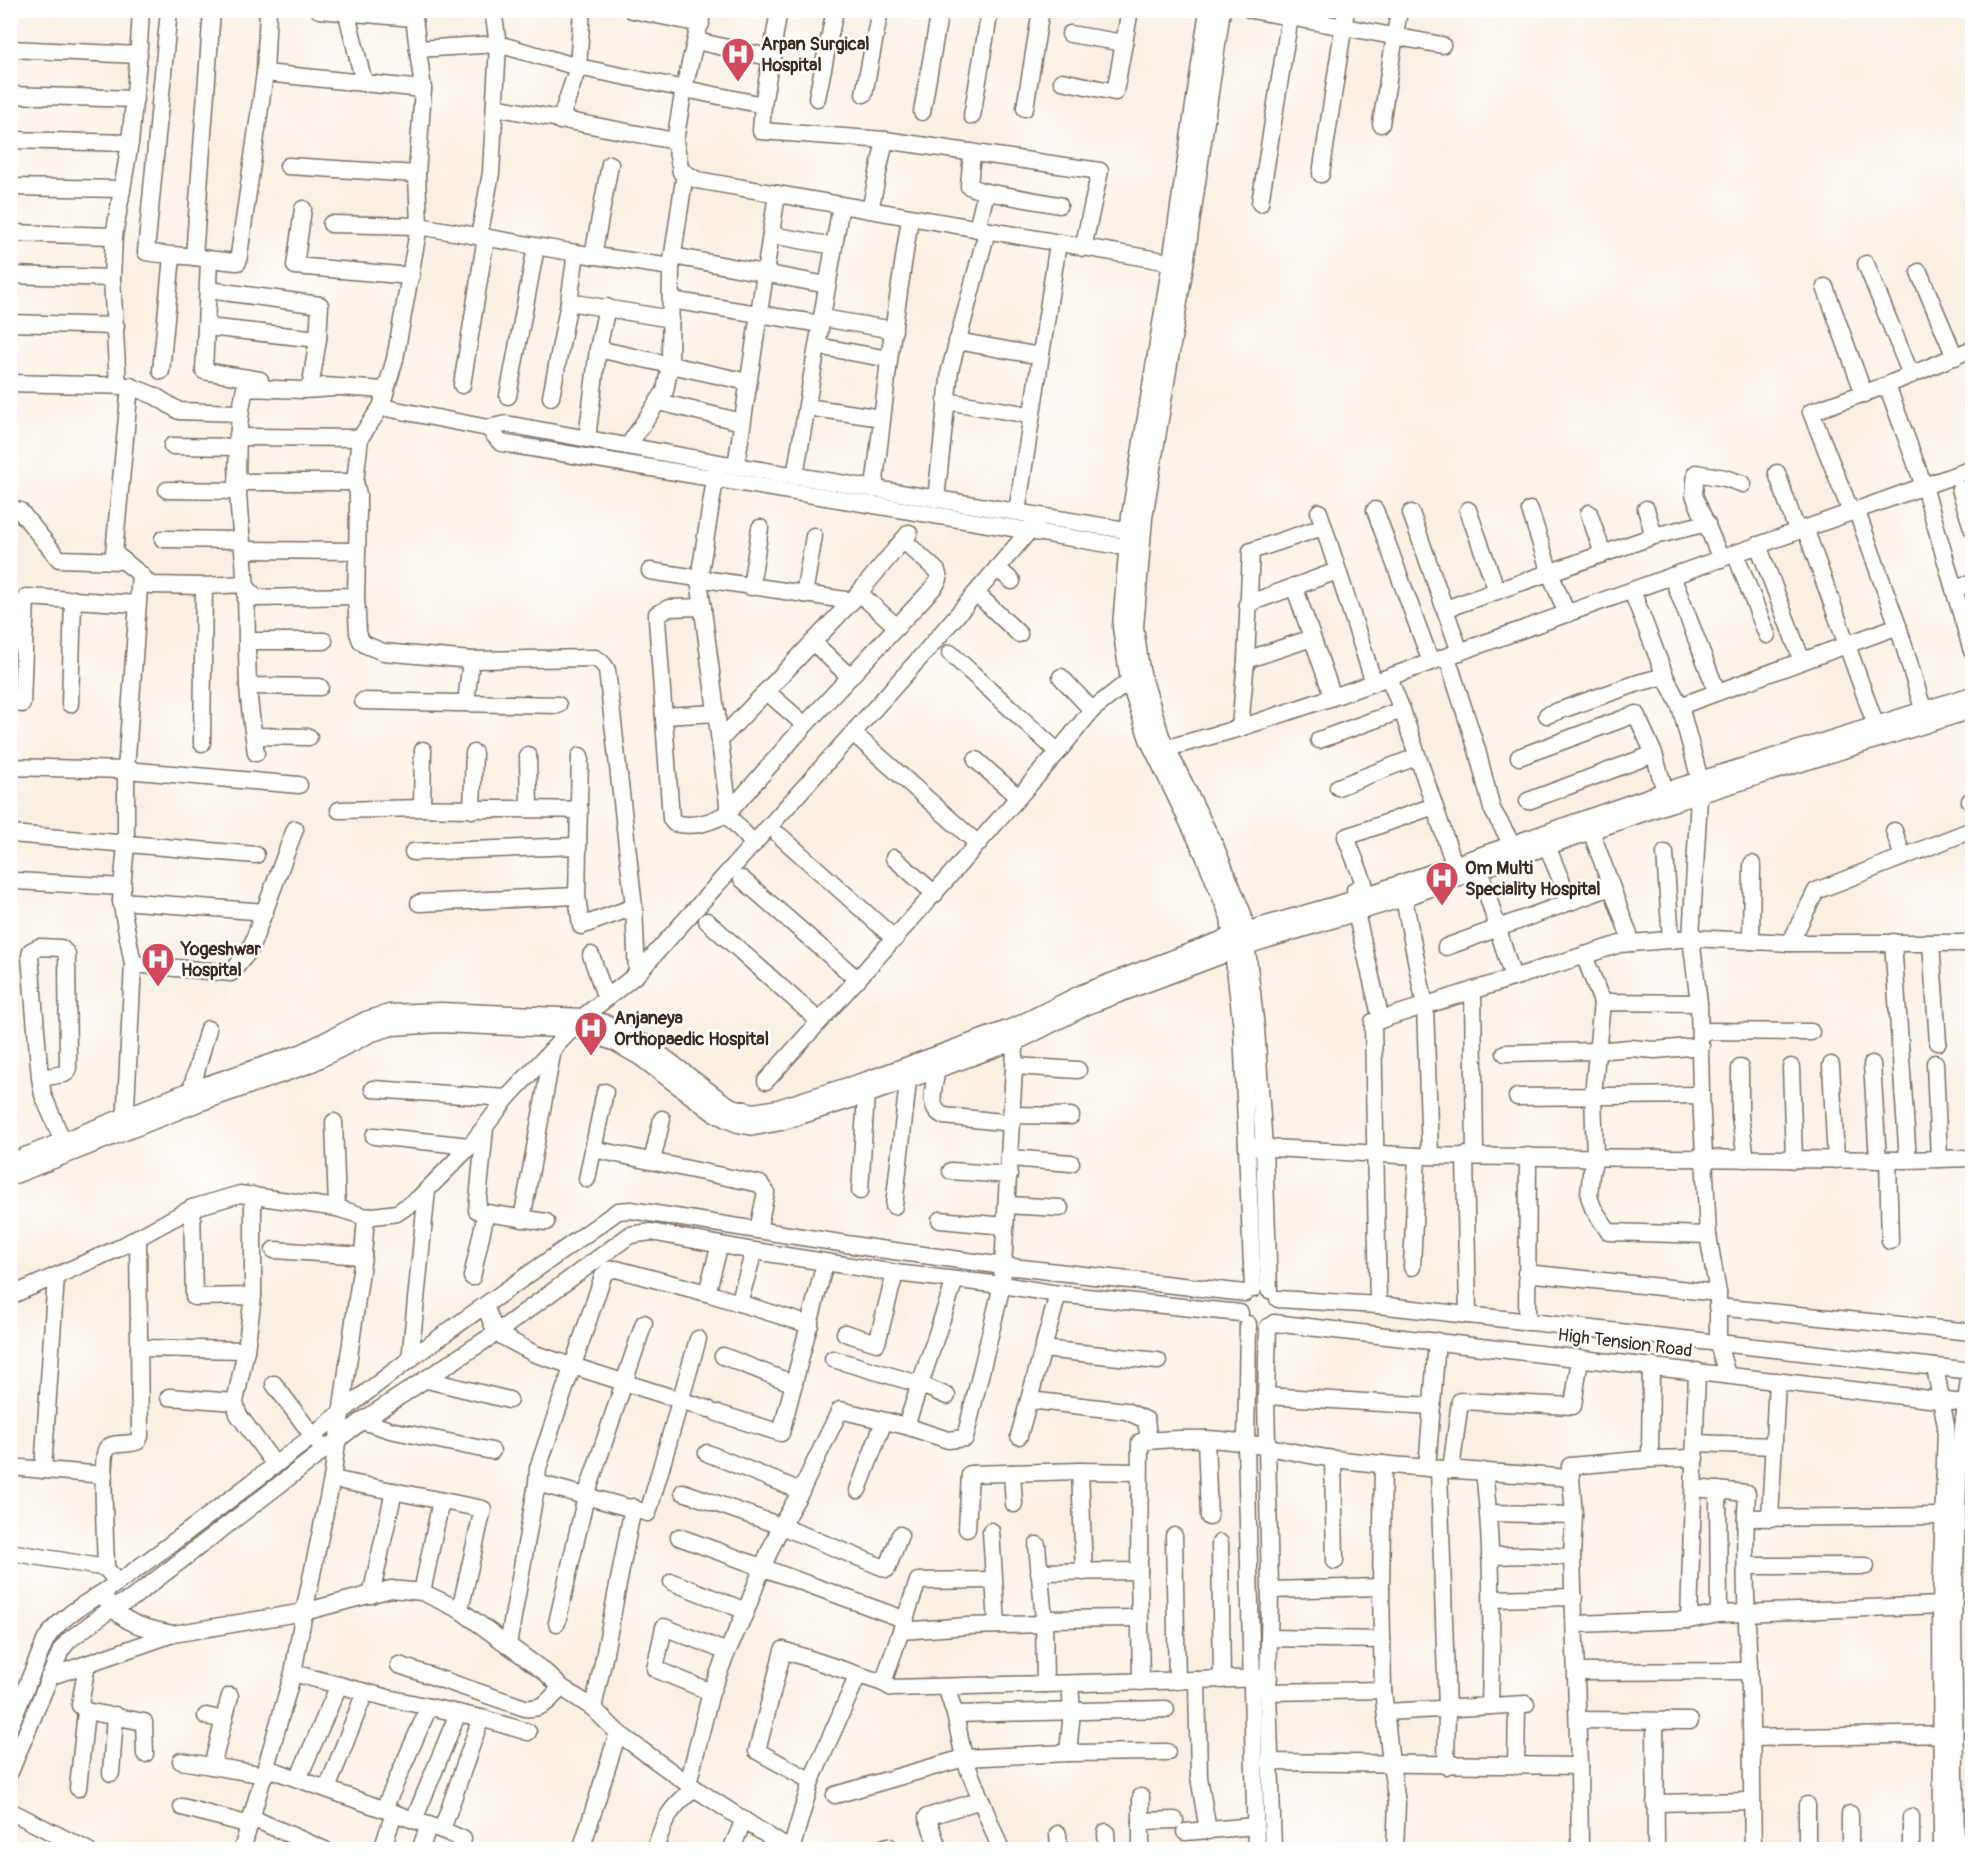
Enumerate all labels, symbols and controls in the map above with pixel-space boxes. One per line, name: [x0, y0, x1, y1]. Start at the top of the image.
place label: Arpan Surgical Hospital: [761, 33, 870, 77]
hospital icon: Arpan Surgical Hospital: [720, 36, 756, 83]
place label: Om Multi Speciality Hospital: [1465, 857, 1601, 901]
hospital icon: Om Multi Speciality Hospital: [1424, 860, 1460, 907]
place label: Yogeshwar Hospital: [180, 938, 261, 982]
hospital icon: Yogeshwar Hospital: [140, 941, 176, 988]
place label: Anjaneya Orthopaedic Hospital: [614, 1007, 769, 1051]
hospital icon: Anjaneya Orthopaedic Hospital: [573, 1010, 609, 1057]
street label: High Tension Road: [1556, 1323, 1694, 1363]

